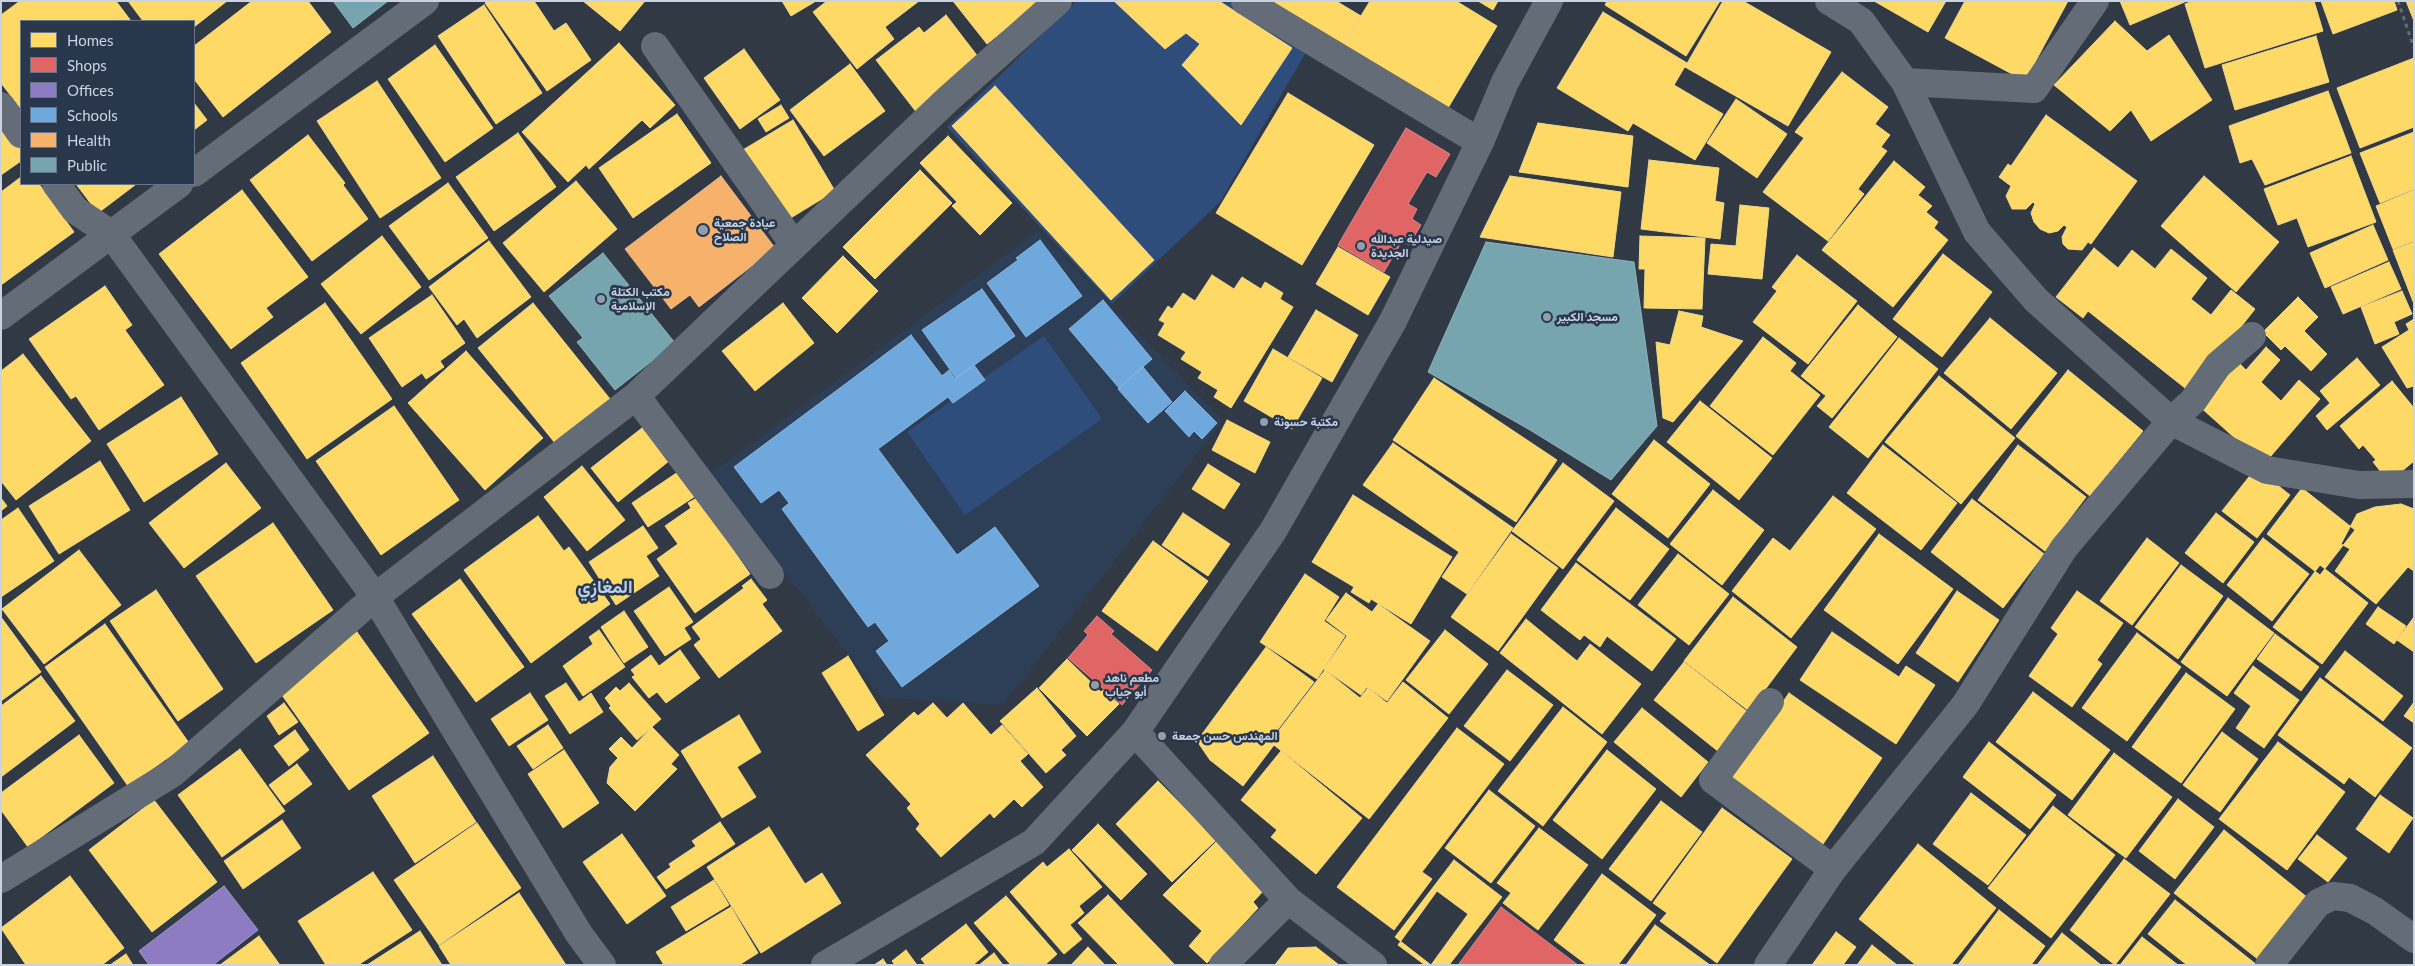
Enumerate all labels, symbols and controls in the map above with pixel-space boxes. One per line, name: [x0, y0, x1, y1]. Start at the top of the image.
legend: [20, 20, 195, 185]
text: Homes: [67, 31, 113, 49]
text: Shops: [67, 56, 107, 74]
text: Offices: [67, 81, 114, 99]
text: Schools: [67, 106, 118, 124]
text: Health: [67, 131, 111, 149]
text: Public: [67, 156, 107, 174]
place label: عيادة جمعية الصلاح: [714, 216, 775, 244]
marker: عيادة جمعية الصلاح: [696, 223, 710, 237]
place label: صيدلية عبدالله الجديدة: [1371, 232, 1442, 260]
marker: صيدلية عبدالله الجديدة: [1355, 240, 1367, 252]
place label: مكتب الكتلة الإسلامية: [611, 285, 670, 313]
marker: مكتب الكتلة الإسلامية: [595, 293, 607, 305]
place label: مسجد الكبير: [1557, 310, 1618, 324]
marker: مسجد الكبير: [1541, 311, 1553, 323]
place label: مكتبة حسونة: [1274, 415, 1338, 429]
marker: مكتبة حسونة: [1258, 416, 1270, 428]
district label: المغازِي: [577, 576, 633, 598]
place label: مطعم ناهد أبو جياب: [1105, 671, 1159, 699]
marker: مطعم ناهد أبو جياب: [1089, 679, 1101, 691]
place label: المهندس حسن جمعة: [1172, 729, 1278, 743]
marker: المهندس حسن جمعة: [1156, 730, 1168, 742]

